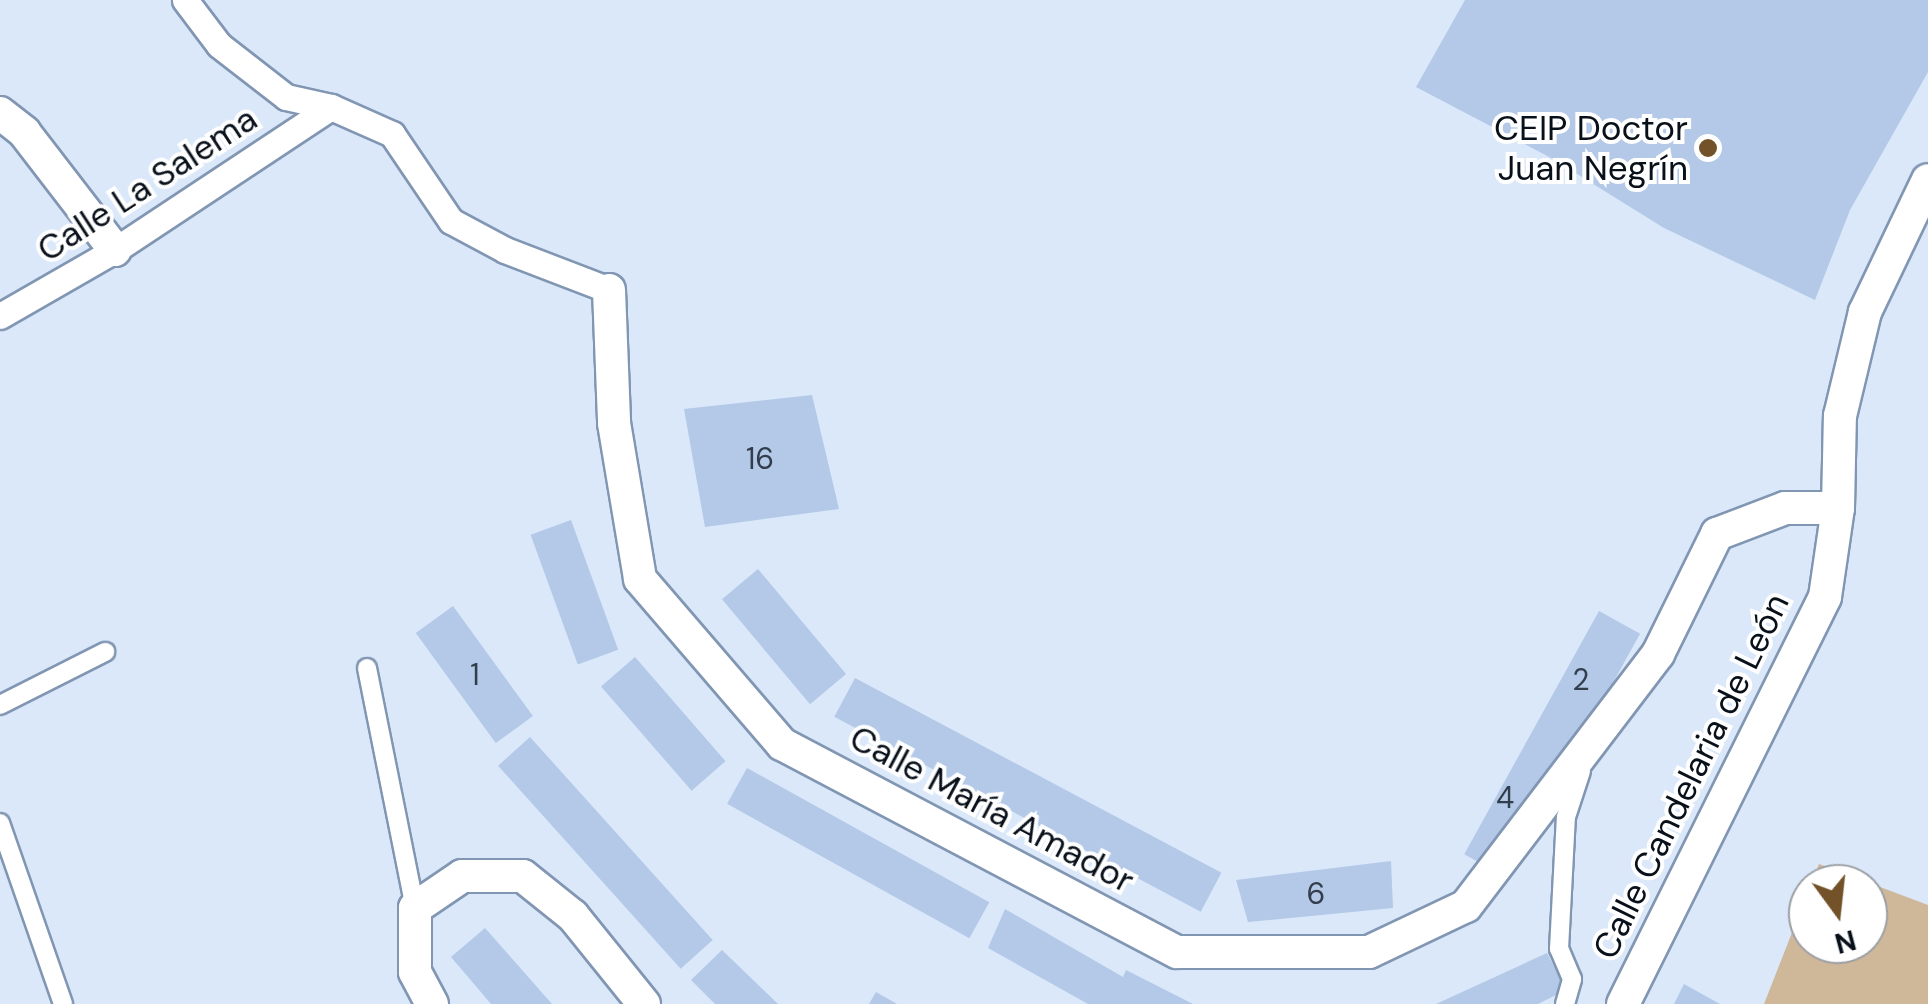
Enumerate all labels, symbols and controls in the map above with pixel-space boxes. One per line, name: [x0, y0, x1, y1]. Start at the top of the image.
street label: Calle La Salema: [29, 97, 265, 271]
place label: CEIP Doctor Juan Negrín: [1494, 107, 1688, 189]
marker: CEIP Doctor Juan Negrín: [1697, 137, 1719, 159]
house number: 16: [746, 441, 774, 477]
street label: Calle Candelaria de León: [1584, 587, 1798, 965]
house number: 1: [470, 657, 480, 693]
house number: 2: [1572, 662, 1590, 698]
street label: Calle María Amador: [843, 716, 1141, 902]
house number: 4: [1496, 780, 1514, 816]
north arrow: [1788, 864, 1888, 964]
house number: 6: [1307, 876, 1325, 912]
text: N: [1831, 921, 1860, 962]

